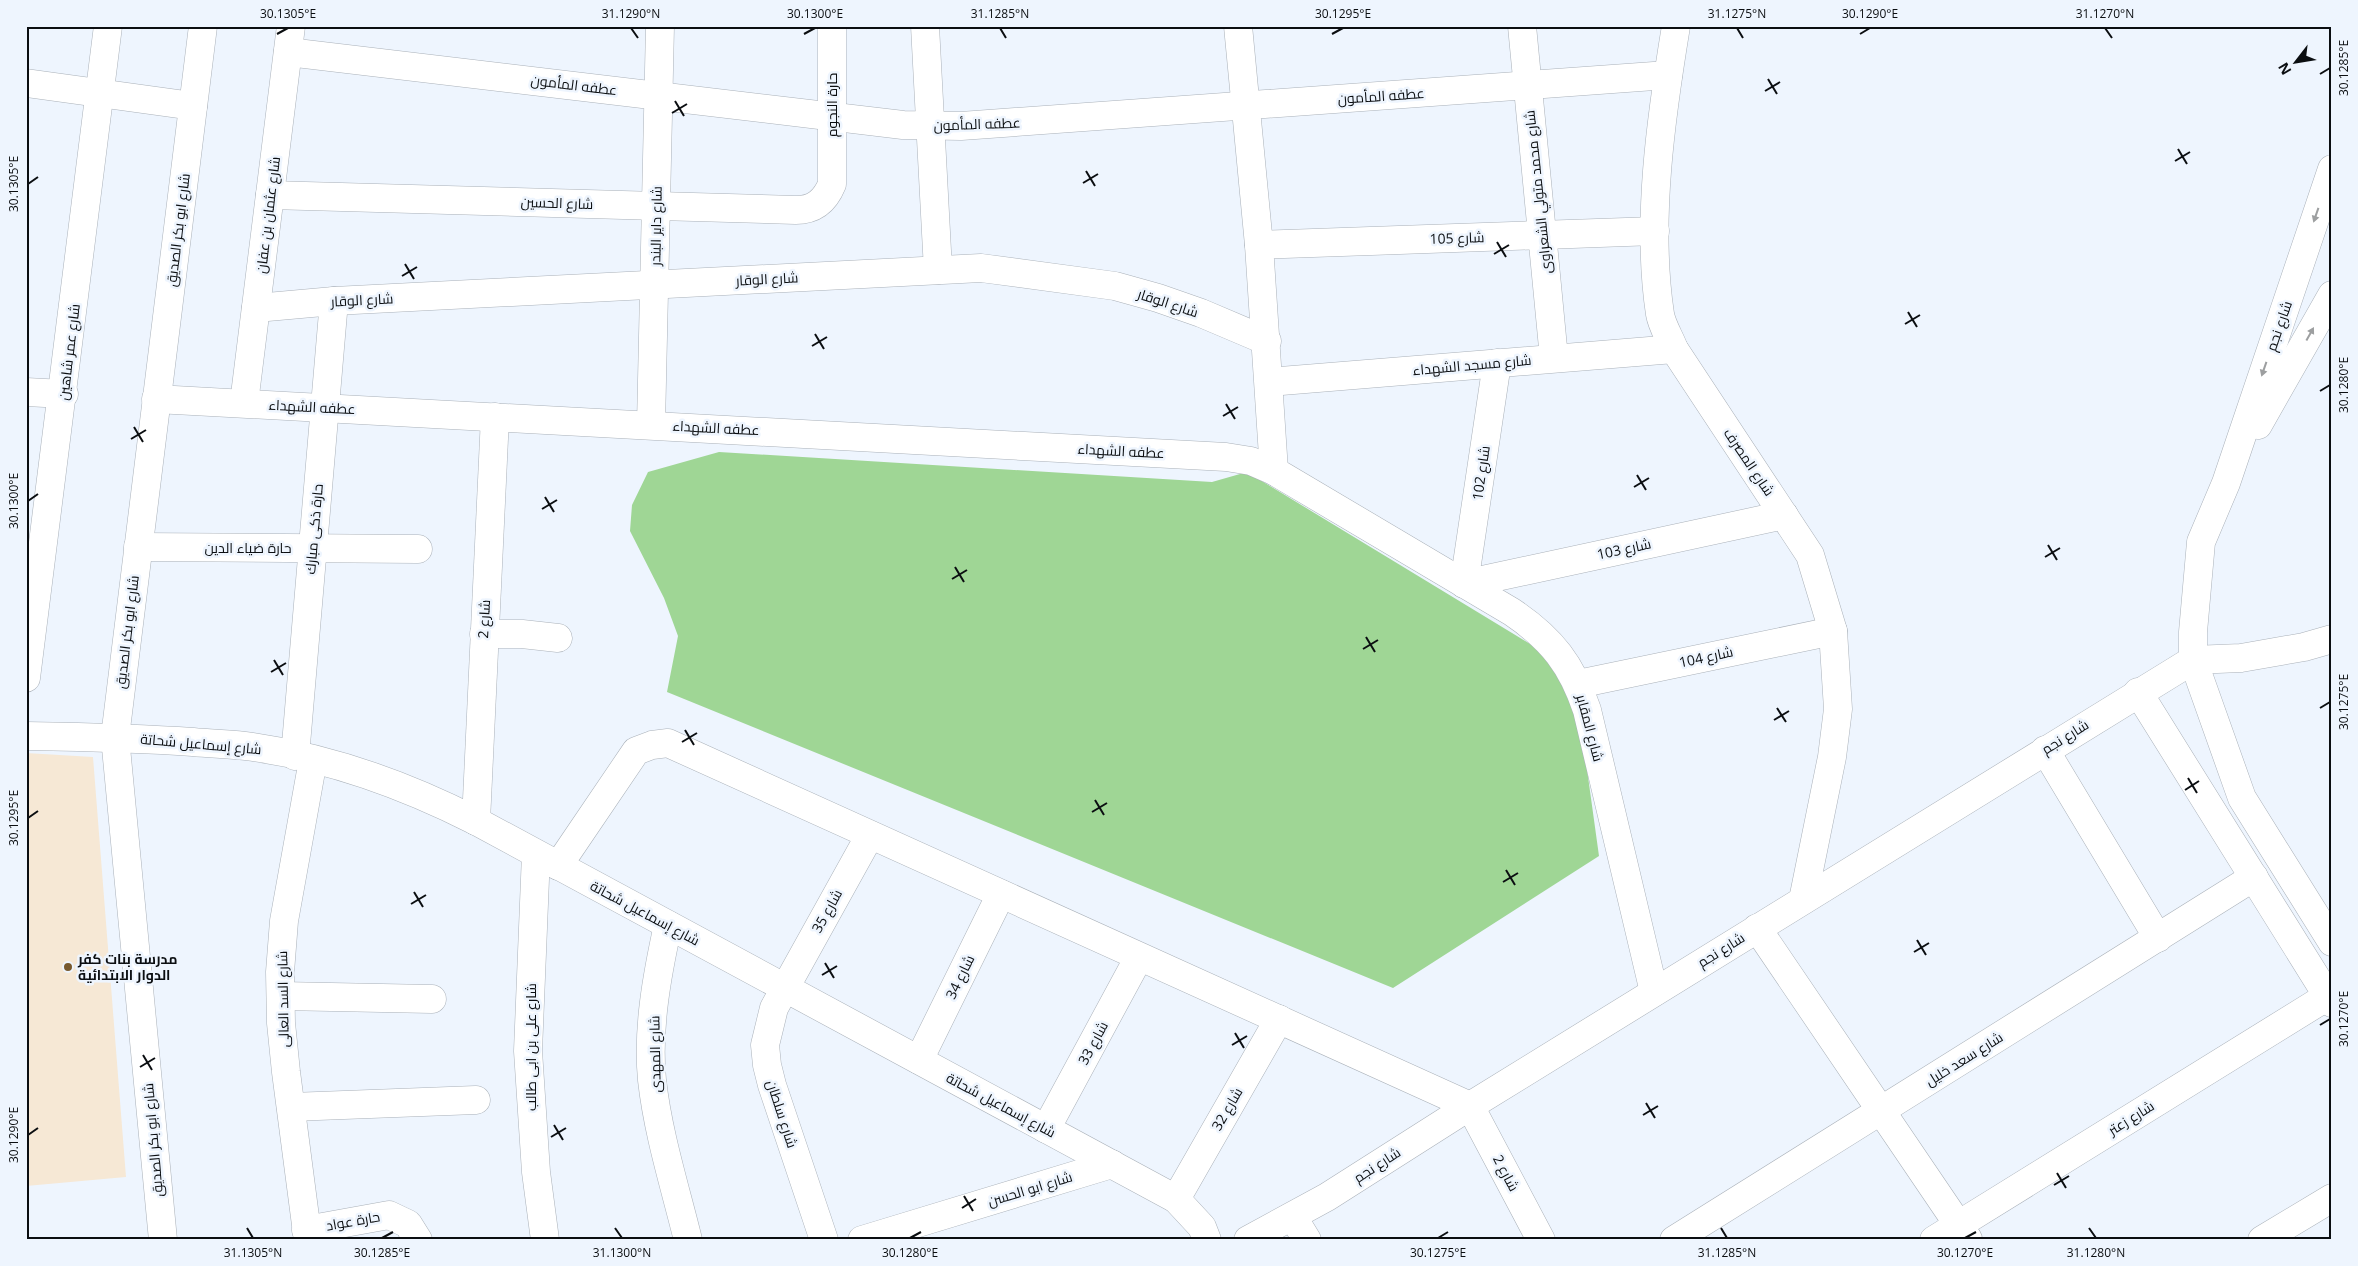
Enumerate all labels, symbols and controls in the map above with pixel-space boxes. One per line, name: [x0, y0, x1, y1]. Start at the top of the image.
text: 30.1305°E: [260, 5, 316, 22]
text: 31.1290°N: [602, 5, 660, 22]
text: 30.1300°E: [787, 5, 843, 22]
text: 31.1285°N: [971, 5, 1029, 22]
text: 30.1295°E: [1315, 5, 1371, 22]
text: 31.1275°N: [1708, 5, 1766, 22]
text: 30.1290°E: [1842, 5, 1898, 22]
text: 31.1270°N: [2076, 5, 2134, 22]
north arrow: [2270, 38, 2320, 88]
text: 30.1285°E: [2335, 40, 2352, 96]
text: N: [2273, 59, 2296, 79]
street label: عطفه المأمون: [530, 70, 618, 99]
street label: حارة النجوم: [822, 73, 842, 137]
street label: عطفه المأمون: [1337, 83, 1425, 108]
street label: شارع محمد متولي الشعراوى: [1519, 109, 1559, 275]
street label: عطفه المأمون: [933, 112, 1021, 135]
street label: شارع عثمان بن عفان: [251, 155, 284, 274]
text: 30.1305°E: [5, 156, 22, 212]
street label: شارع ابو بكر الصديق: [161, 172, 194, 288]
street label: شارع داير البندر: [645, 186, 666, 267]
street label: شارع الحسين: [520, 192, 594, 213]
one-way arrow: [2312, 208, 2319, 223]
street label: شارع 105: [1429, 227, 1485, 248]
street label: شارع الوقار: [734, 267, 799, 290]
street label: شارع الوقار: [1134, 283, 1201, 321]
street label: شارع الوقار: [329, 288, 394, 311]
street label: شارع نجم: [2261, 298, 2297, 354]
street label: شارع عمر شاهين: [53, 303, 84, 401]
one-way arrow: [2305, 327, 2314, 341]
street label: شارع مسجد الشهداء: [1412, 350, 1532, 379]
text: 30.1280°E: [2335, 357, 2352, 413]
one-way arrow: [2260, 362, 2267, 377]
street label: عطفه الشهداء: [268, 395, 356, 418]
street label: عطفه الشهداء: [672, 416, 760, 439]
street label: شارع المصرف: [1720, 424, 1779, 499]
street label: عطفه الشهداء: [1077, 439, 1165, 462]
street label: شارع 102: [1467, 444, 1494, 501]
text: 30.1300°E: [5, 473, 22, 529]
street label: حارة ذكى مبارك: [300, 483, 327, 575]
street label: شارع 103: [1595, 534, 1653, 563]
street label: حارة ضياء الدين: [204, 538, 292, 557]
street label: شارع ابو بكر الصديق: [110, 574, 143, 690]
street label: شارع 2: [473, 599, 494, 639]
street label: شارع 104: [1677, 642, 1735, 671]
text: 30.1275°E: [2335, 674, 2352, 730]
street label: شارع المقابر: [1572, 691, 1609, 764]
street label: شارع نجم: [2038, 715, 2092, 759]
street label: شارع إسماعيل شحاتة: [140, 729, 262, 758]
text: 30.1295°E: [5, 790, 22, 846]
street label: شارع إسماعيل شحاتة: [587, 876, 703, 949]
street label: شارع 35: [807, 886, 846, 936]
street label: شارع نجم: [1694, 928, 1748, 972]
place label: مدرسة بنات كفر الدوار الابتدائية: [77, 949, 177, 984]
street label: شارع السد العالى: [272, 951, 293, 1047]
street label: شارع 34: [941, 952, 978, 1002]
marker: مدرسة بنات كفر الدوار الابتدائية: [62, 961, 74, 973]
street label: شارع على بن ابى طالب: [521, 983, 540, 1111]
text: 30.1270°E: [2335, 991, 2352, 1047]
street label: شارع المهدى: [644, 1015, 665, 1093]
street label: شارع 33: [1073, 1018, 1112, 1068]
street label: شارع سعد خليل: [1921, 1027, 2006, 1090]
street label: شارع إسماعيل شحاتة: [943, 1068, 1059, 1141]
street label: شارع سلطان: [763, 1077, 802, 1150]
street label: شارع ابو بكر الصديق: [138, 1082, 167, 1198]
street label: شارع 32: [1207, 1084, 1246, 1134]
street label: شارع زعتر: [2103, 1096, 2157, 1140]
text: 30.1290°E: [5, 1107, 22, 1163]
street label: شارع نجم: [1350, 1142, 1404, 1188]
street label: شارع 2: [1489, 1151, 1524, 1194]
street label: شارع ابو الحسن: [985, 1167, 1075, 1210]
street label: حارة عواد: [325, 1206, 381, 1235]
text: 31.1305°N: [224, 1244, 282, 1261]
text: 30.1285°E: [354, 1244, 410, 1261]
text: 31.1300°N: [593, 1244, 651, 1261]
text: 30.1280°E: [882, 1244, 938, 1261]
text: 30.1275°E: [1410, 1244, 1466, 1261]
text: 31.1285°N: [1698, 1244, 1756, 1261]
text: 30.1270°E: [1937, 1244, 1993, 1261]
text: 31.1280°N: [2067, 1244, 2125, 1261]

